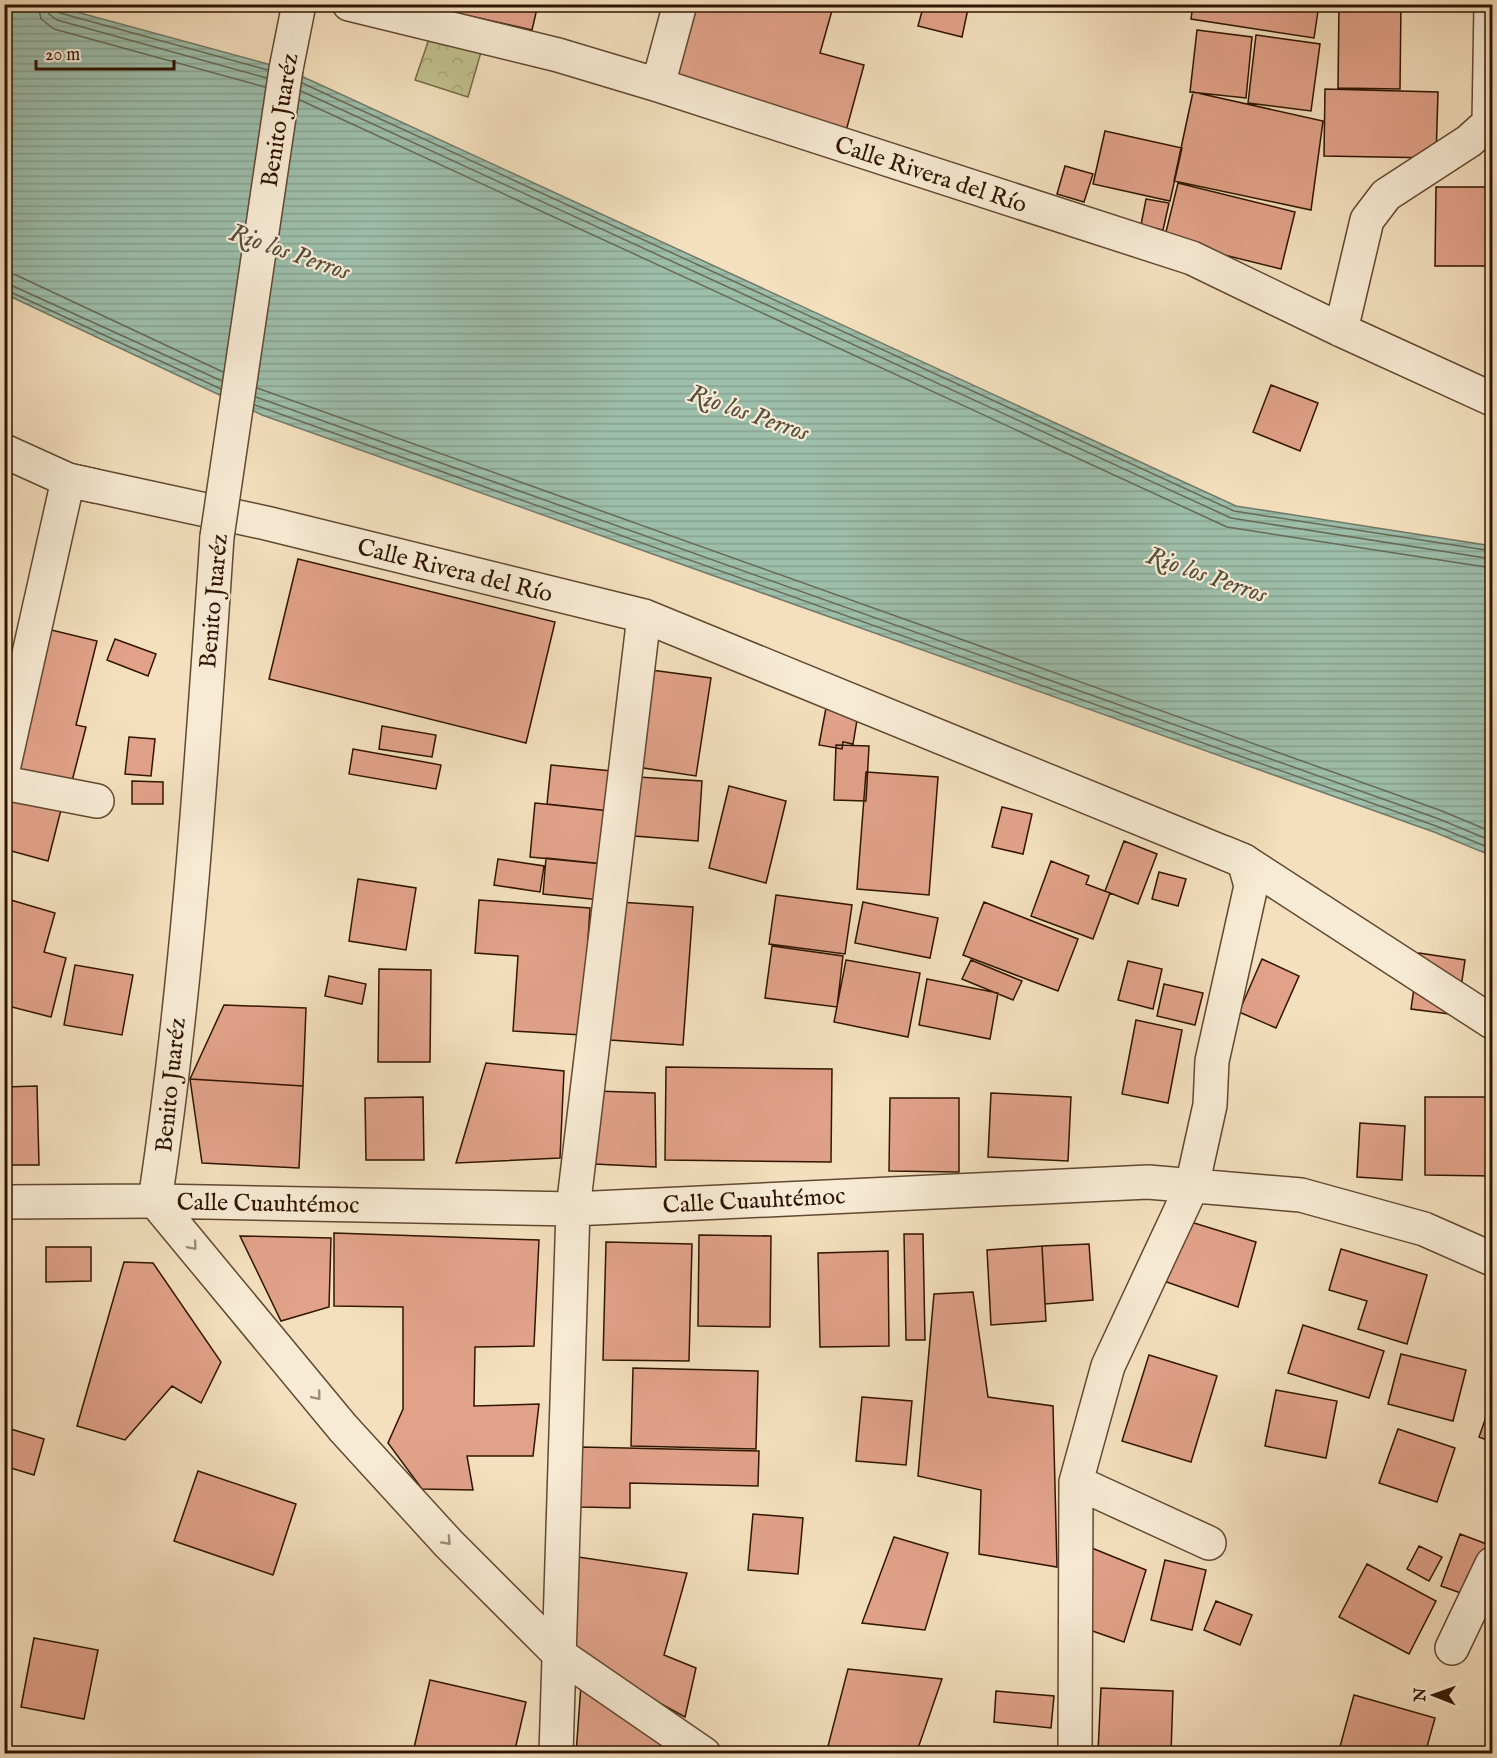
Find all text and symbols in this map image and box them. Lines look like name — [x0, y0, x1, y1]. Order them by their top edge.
scale bar — [36, 33, 174, 71]
text: 20 m — [45, 44, 80, 67]
street label: Benito Juaréz — [255, 51, 306, 189]
street label: Calle Rivera del Río — [831, 130, 1031, 221]
water label: Rio los Perros — [225, 216, 355, 289]
water label: Rio los Perros — [684, 377, 814, 450]
street label: Benito Juaréz — [193, 532, 236, 670]
street label: Calle Rivera del Río — [354, 532, 556, 611]
water label: Rio los Perros — [1142, 539, 1272, 612]
street label: Benito Juaréz — [149, 1016, 194, 1154]
street label: Calle Cuauhtémoc — [662, 1181, 846, 1222]
street label: Calle Cuauhtémoc — [176, 1187, 360, 1222]
one-way arrow — [185, 1239, 196, 1250]
one-way arrow — [309, 1389, 320, 1400]
one-way arrow — [440, 1535, 451, 1545]
north arrow — [1404, 1665, 1464, 1725]
text: N — [1411, 1688, 1431, 1703]

